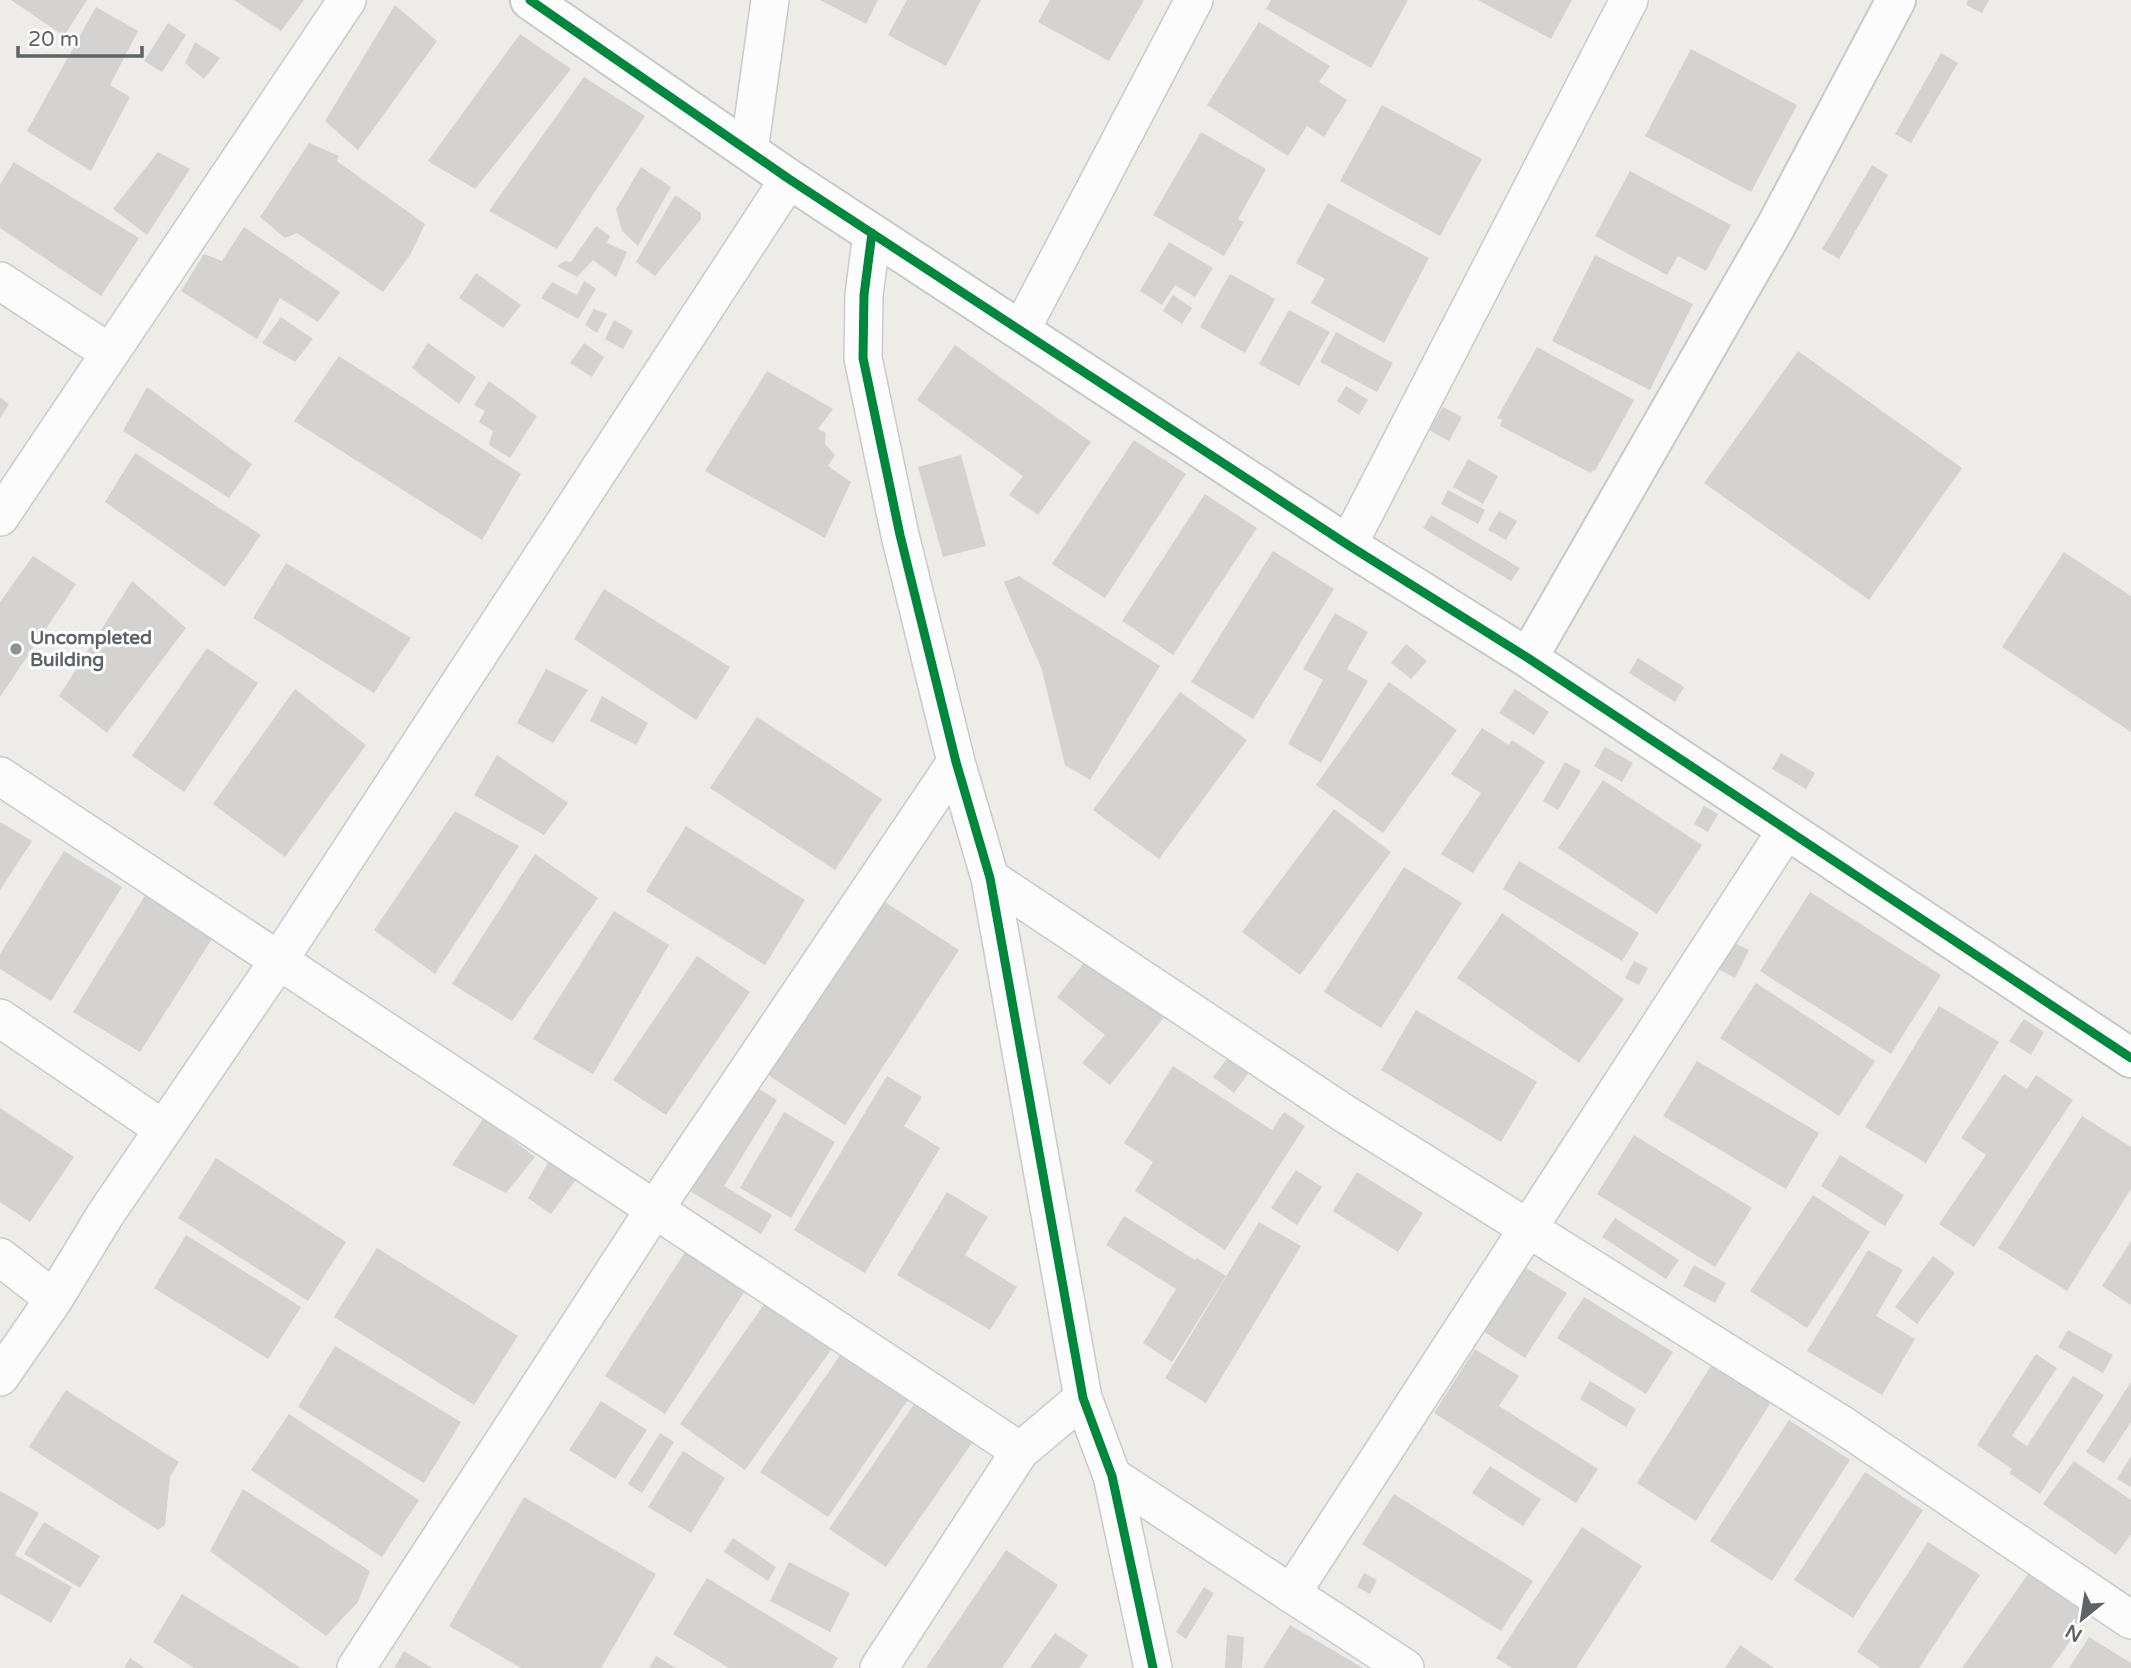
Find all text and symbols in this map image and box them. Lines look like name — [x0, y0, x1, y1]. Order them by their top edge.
scale bar — [18, 14, 142, 58]
text: 20 m — [28, 27, 79, 52]
place label: Uncompleted Building — [30, 627, 152, 672]
marker: Uncompleted Building — [8, 641, 24, 657]
north arrow — [2047, 1584, 2117, 1654]
text: N — [2062, 1620, 2086, 1646]

